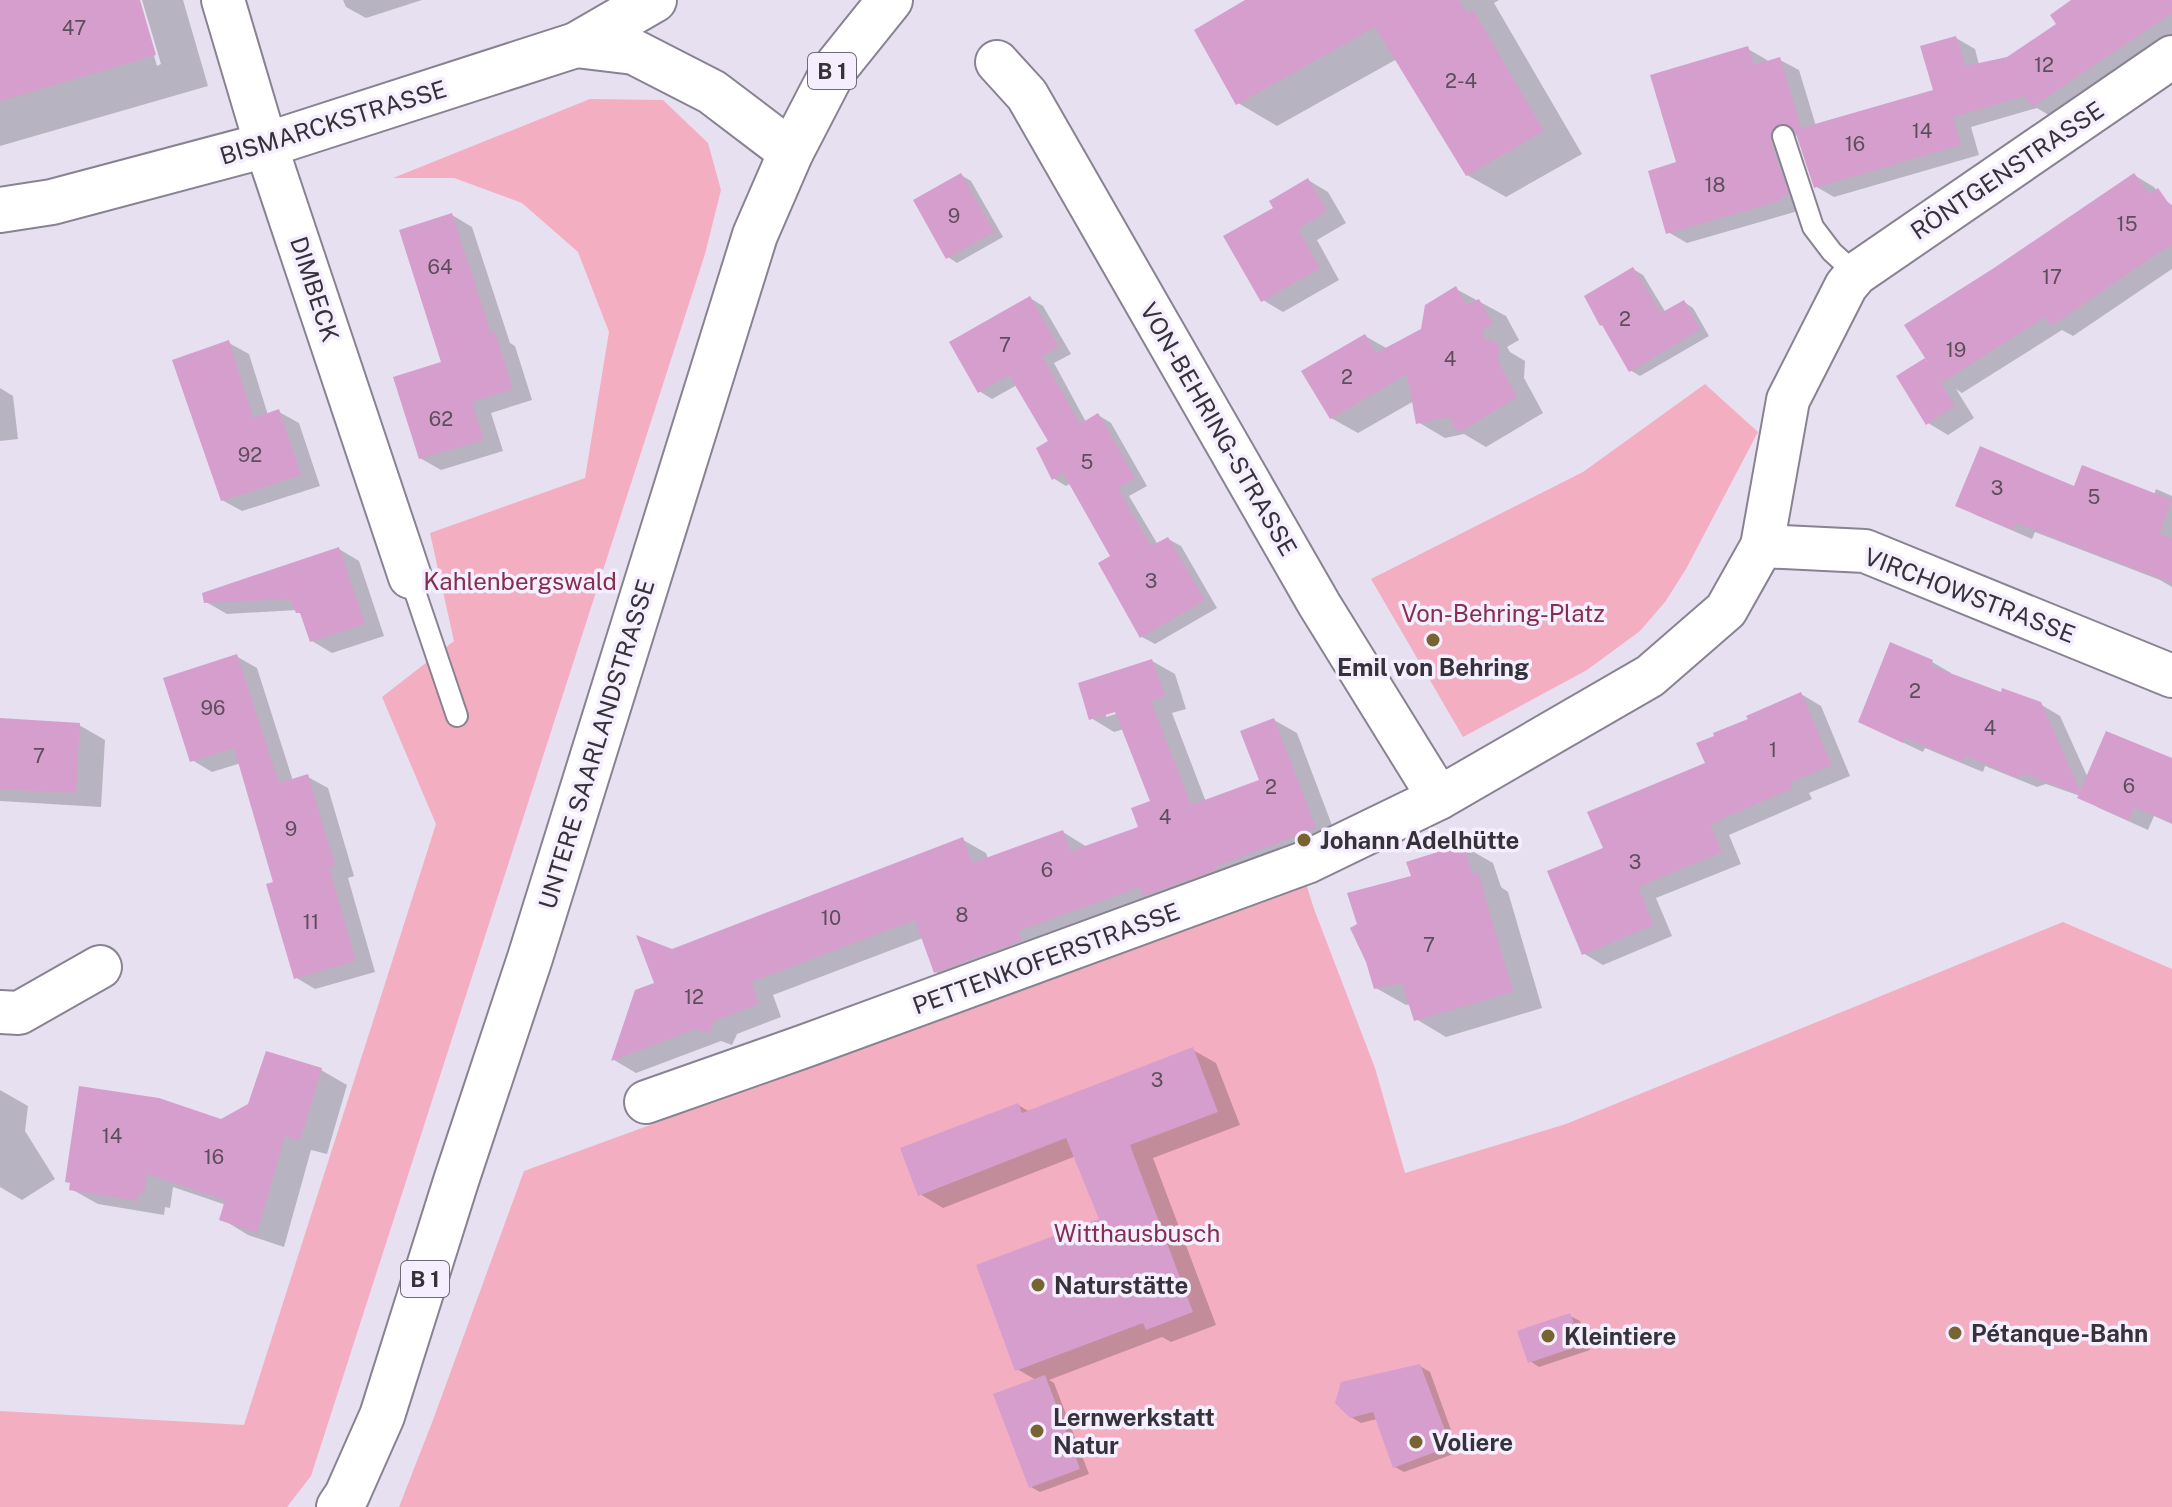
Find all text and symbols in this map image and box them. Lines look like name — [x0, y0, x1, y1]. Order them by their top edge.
house number: 47 — [62, 16, 86, 40]
road number: B 1 — [808, 53, 856, 89]
house number: 12 — [2034, 53, 2054, 77]
house number: 2-4 — [1445, 69, 1477, 93]
street label: BISMARCKSTRASSE — [216, 74, 450, 170]
street label: RÖNTGENSTRASSE — [1905, 94, 2109, 245]
house number: 14 — [1912, 119, 1932, 143]
house number: 16 — [1845, 132, 1865, 156]
house number: 18 — [1704, 173, 1726, 197]
house number: 9 — [948, 204, 960, 228]
house number: 15 — [2117, 212, 2137, 236]
street label: DIMBECK — [285, 233, 345, 345]
house number: 64 — [428, 255, 453, 279]
house number: 17 — [2042, 265, 2062, 289]
street label: VON-BEHRING-STRASSE — [1135, 297, 1303, 561]
house number: 2 — [1619, 307, 1631, 331]
house number: 7 — [999, 333, 1011, 357]
house number: 19 — [1946, 338, 1966, 362]
house number: 4 — [1444, 347, 1456, 371]
house number: 2 — [1341, 365, 1353, 389]
house number: 62 — [429, 407, 453, 431]
house number: 92 — [238, 443, 262, 467]
house number: 5 — [1081, 450, 1093, 474]
house number: 3 — [1991, 476, 2003, 500]
house number: 5 — [2088, 485, 2100, 509]
street label: VIRCHOWSTRASSE — [1861, 542, 2079, 648]
park label: Kahlenbergswald — [423, 567, 617, 595]
house number: 3 — [1145, 569, 1157, 593]
street label: UNTERE SAARLANDSTRASSE — [532, 576, 660, 912]
park label: Von-Behring-Platz — [1401, 599, 1605, 627]
marker: Emil von Behring — [1424, 631, 1442, 649]
place label: Emil von Behring — [1337, 653, 1529, 681]
house number: 2 — [1909, 679, 1921, 703]
house number: 96 — [201, 696, 225, 720]
house number: 4 — [1984, 716, 1996, 740]
house number: 1 — [1769, 738, 1777, 762]
house number: 7 — [33, 744, 45, 768]
house number: 6 — [2123, 774, 2135, 798]
house number: 2 — [1265, 775, 1277, 799]
house number: 4 — [1159, 805, 1171, 829]
house number: 9 — [285, 817, 297, 841]
place label: Johann Adelhütte — [1320, 826, 1519, 854]
marker: Johann Adelhütte — [1295, 831, 1313, 849]
house number: 3 — [1629, 850, 1641, 874]
house number: 6 — [1041, 858, 1053, 882]
street label: PETTENKOFERSTRASSE — [909, 897, 1183, 1019]
house number: 8 — [956, 903, 968, 927]
house number: 10 — [821, 906, 841, 930]
house number: 11 — [303, 910, 319, 934]
house number: 7 — [1423, 933, 1435, 957]
house number: 12 — [684, 985, 704, 1009]
house number: 3 — [1151, 1068, 1163, 1092]
house number: 14 — [102, 1124, 122, 1148]
house number: 16 — [204, 1145, 224, 1169]
park label: Witthausbusch — [1054, 1219, 1220, 1247]
road number: B 1 — [401, 1261, 449, 1297]
place label: Naturstätte — [1054, 1271, 1188, 1299]
marker: Naturstätte — [1029, 1276, 1047, 1294]
place label: Pétanque-Bahn — [1971, 1319, 2148, 1347]
place label: Kleintiere — [1564, 1322, 1676, 1350]
marker: Pétanque-Bahn — [1946, 1324, 1964, 1342]
marker: Kleintiere — [1539, 1327, 1557, 1345]
place label: Lernwerkstatt Natur — [1053, 1403, 1215, 1459]
marker: Lernwerkstatt Natur — [1028, 1422, 1046, 1440]
place label: Voliere — [1432, 1428, 1513, 1456]
marker: Voliere — [1407, 1433, 1425, 1451]

